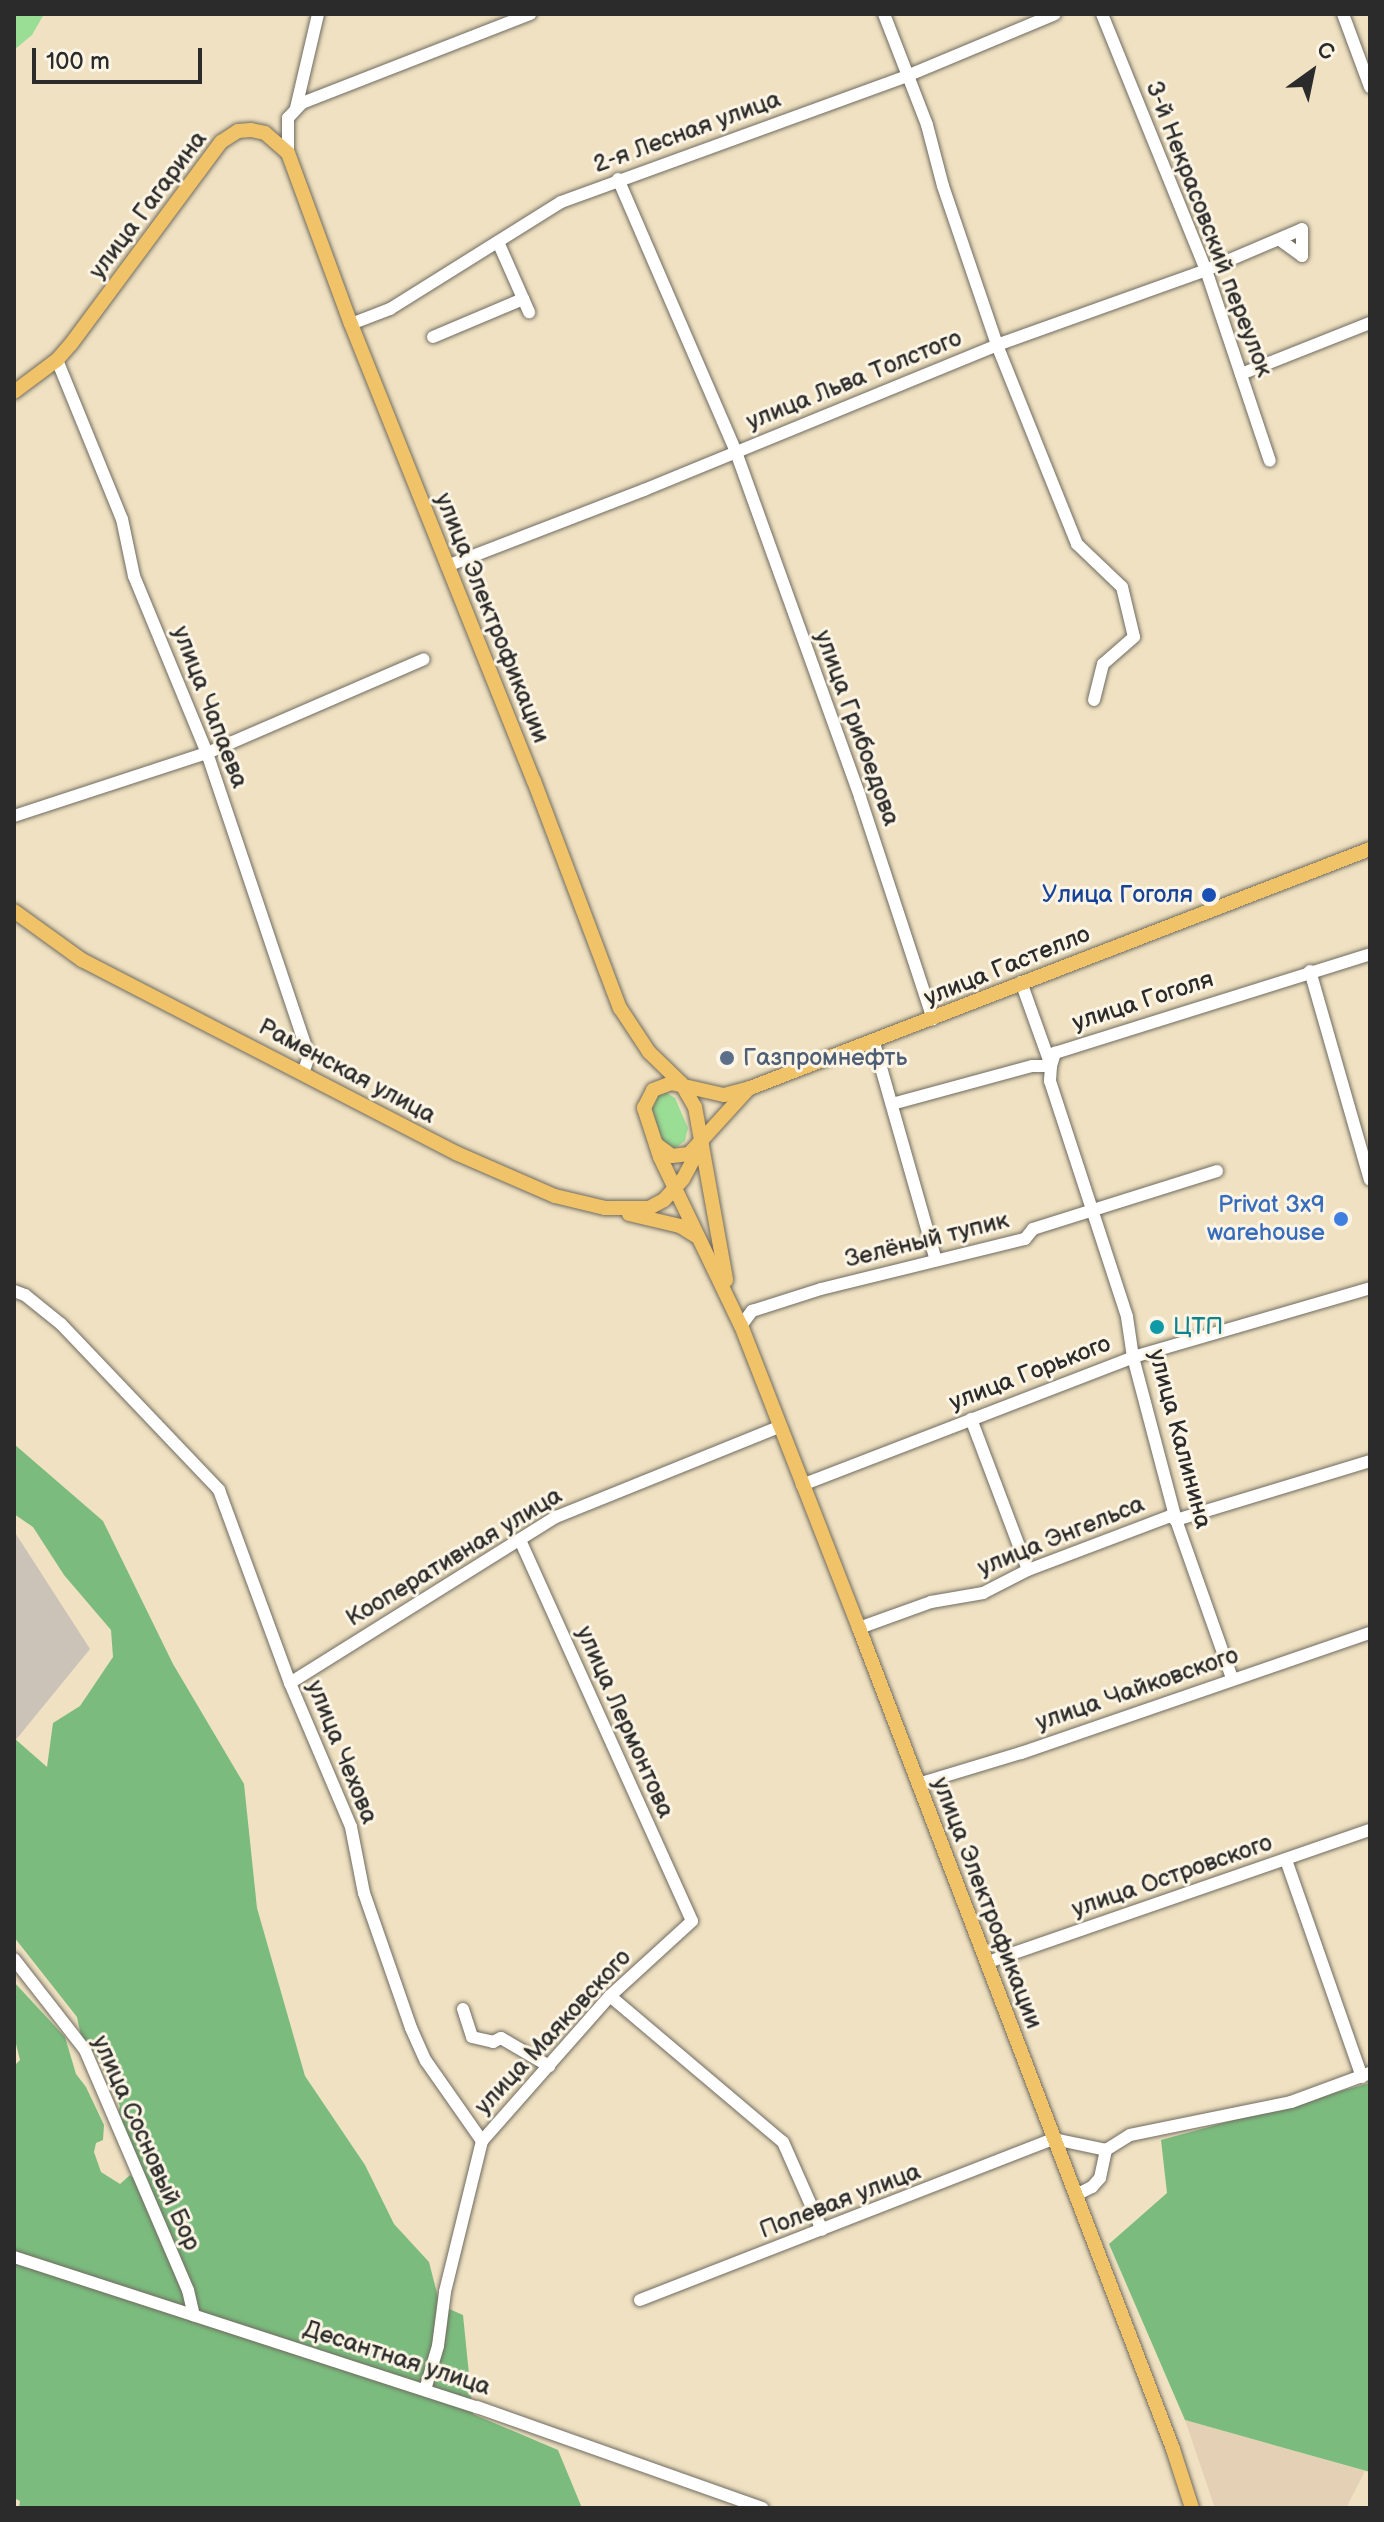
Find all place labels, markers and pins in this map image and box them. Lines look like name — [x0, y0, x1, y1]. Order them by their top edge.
place label: Улица Гоголя — [1042, 881, 1193, 909]
marker: Улица Гоголя — [1200, 886, 1218, 904]
place label: Газпромнефть — [743, 1044, 907, 1072]
marker: Газпромнефть — [718, 1049, 736, 1067]
place label: Privat 3x9 warehouse — [1207, 1191, 1325, 1247]
marker: Privat 3x9 warehouse — [1332, 1210, 1350, 1228]
place label: ЦТП — [1173, 1313, 1223, 1341]
marker: ЦТП — [1148, 1318, 1166, 1336]

